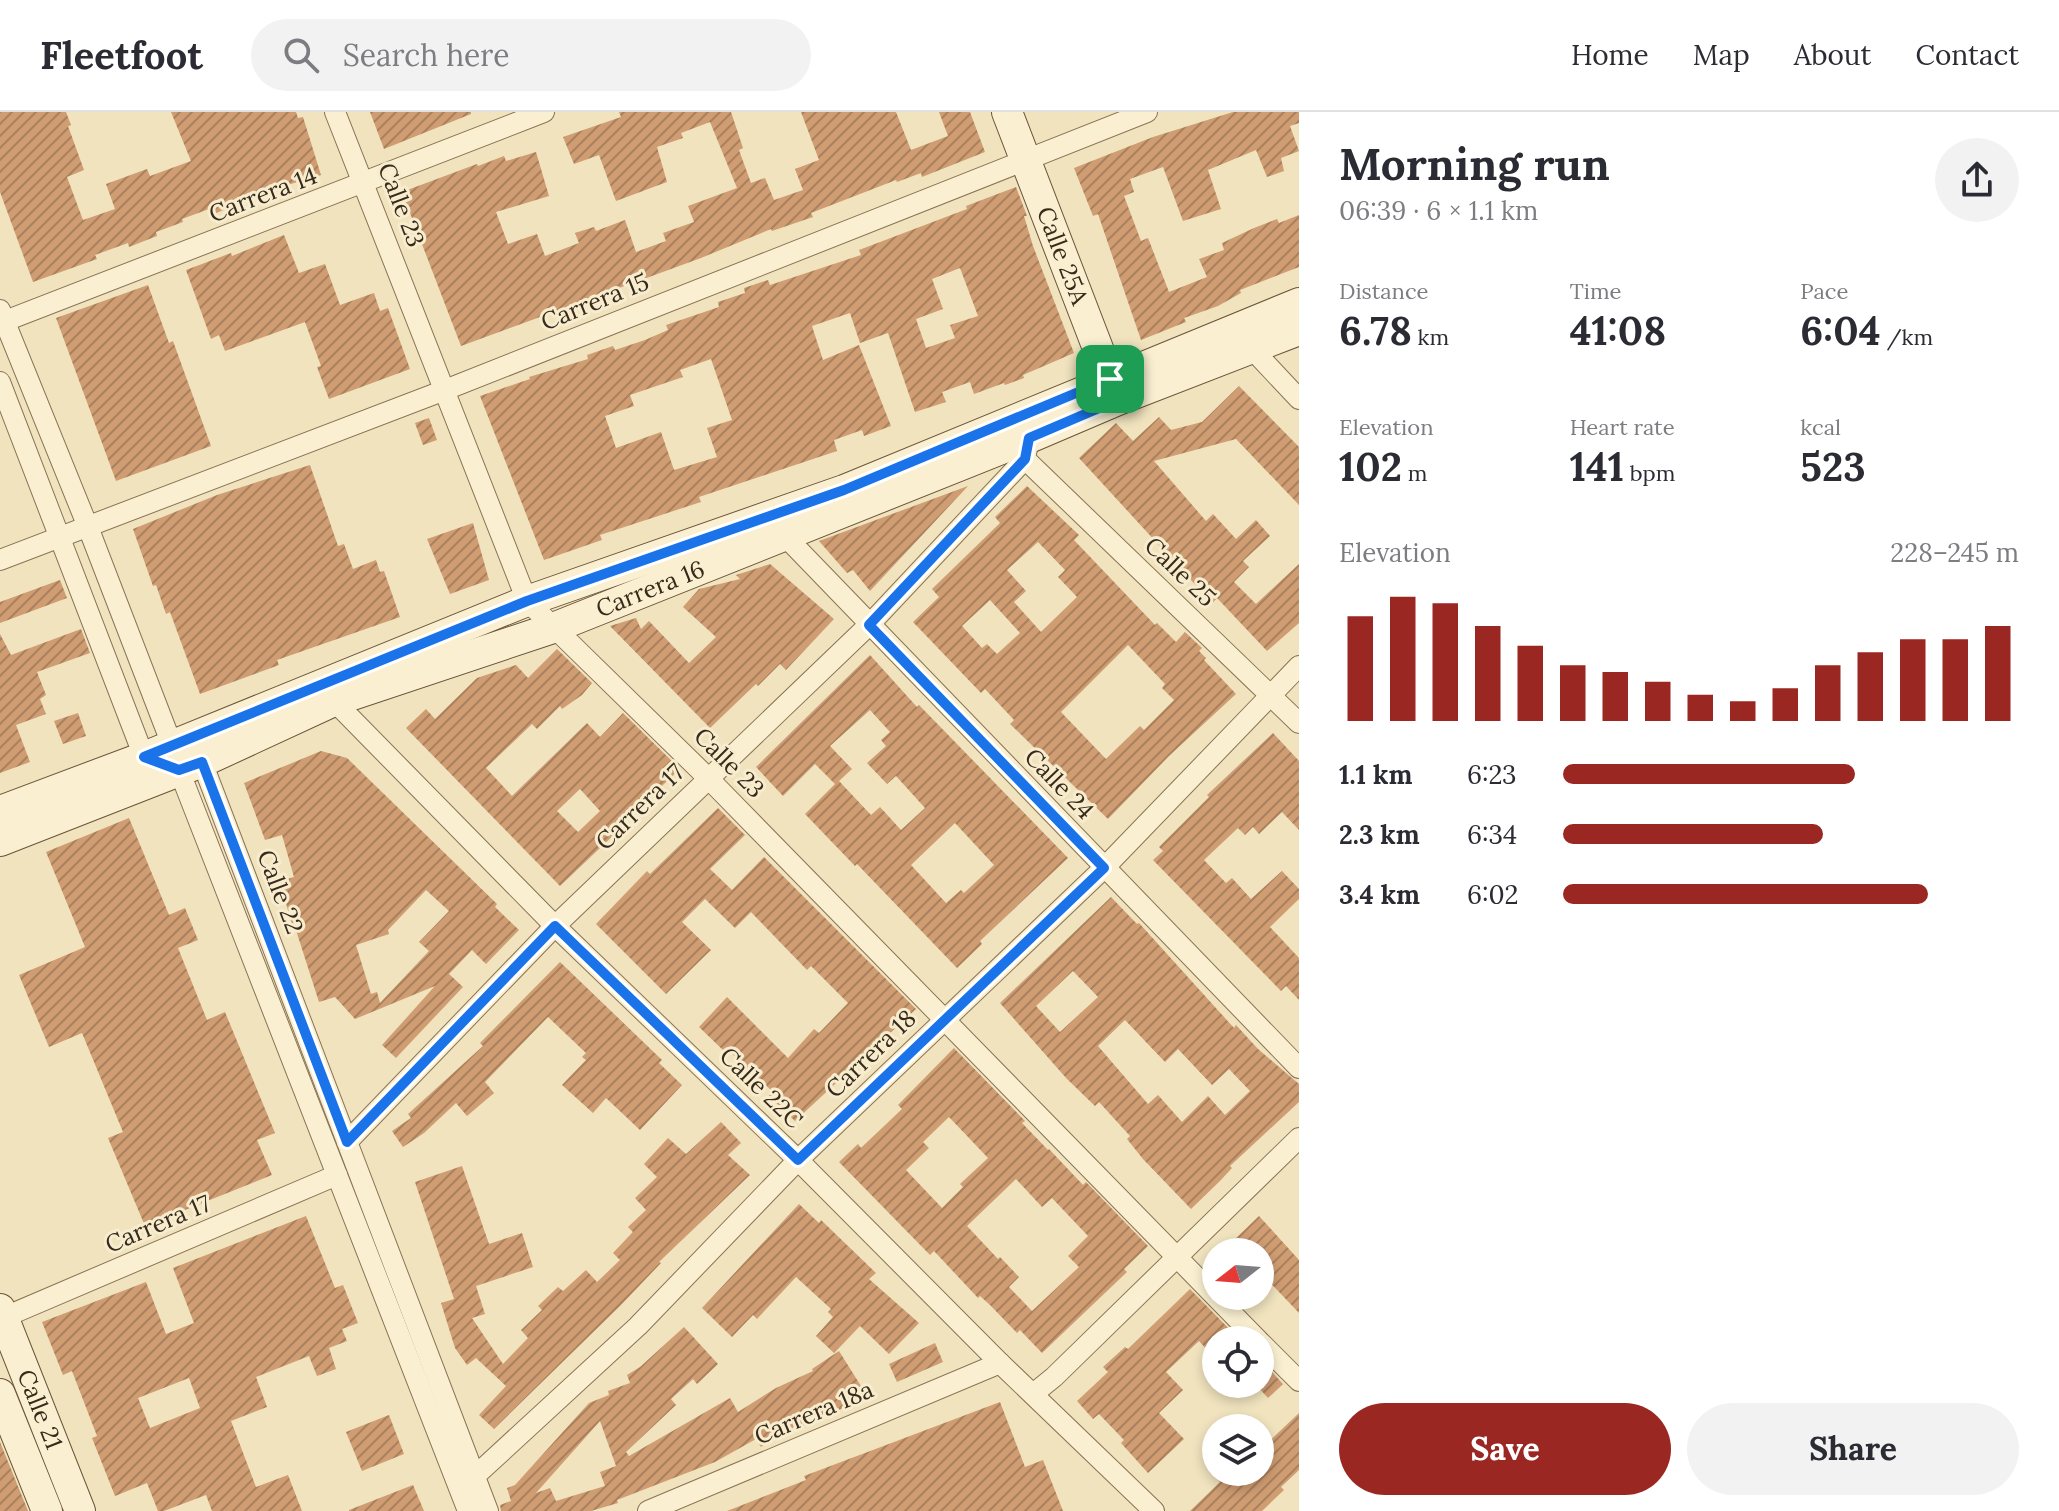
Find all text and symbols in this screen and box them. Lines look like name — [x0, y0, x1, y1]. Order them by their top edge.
search box — [251, 19, 811, 91]
text: Fleetfoot — [40, 31, 203, 79]
icon: search — [279, 33, 323, 77]
text: Search here — [343, 36, 509, 74]
text: Home — [1571, 37, 1649, 73]
text: Map — [1693, 37, 1750, 73]
text: About — [1794, 37, 1871, 73]
text: Contact — [1915, 37, 2019, 73]
text: Morning run — [1339, 136, 1610, 192]
button: share — [1935, 138, 2019, 222]
street label: Calle 23 — [371, 158, 432, 251]
street label: Carrera 14 — [204, 160, 321, 229]
text: 06:39 · 6 × 1.1 km — [1339, 194, 1538, 227]
street label: Calle 25A — [1030, 202, 1096, 310]
street label: Carrera 15 — [536, 266, 653, 337]
text: Distance — [1339, 277, 1429, 305]
text: Time — [1570, 277, 1622, 305]
text: Pace — [1800, 277, 1848, 305]
text: 6.78 — [1339, 305, 1412, 356]
text: 41:08 — [1570, 305, 1666, 356]
text: 6:04 — [1800, 305, 1881, 356]
text: km — [1412, 323, 1449, 351]
text: /km — [1881, 323, 1933, 351]
pin — [1076, 345, 1144, 413]
icon: arrive — [1088, 357, 1132, 401]
text: Elevation — [1339, 413, 1434, 441]
text: Heart rate — [1570, 413, 1675, 441]
text: kcal — [1800, 413, 1841, 441]
text: 102 — [1339, 441, 1402, 492]
text: 141 — [1570, 441, 1624, 492]
text: 523 — [1800, 441, 1866, 492]
text: m — [1402, 459, 1427, 487]
text: bpm — [1624, 459, 1675, 487]
street label: Calle 25 — [1138, 530, 1223, 613]
text: Elevation — [1339, 536, 1451, 569]
text: 228–245 m — [1890, 536, 2019, 569]
street label: Carrera 16 — [591, 553, 709, 624]
street label: Calle 23 — [687, 721, 771, 805]
street label: Calle 24 — [1018, 742, 1101, 826]
street label: Carrera 17 — [589, 757, 691, 857]
text: 1.1 km — [1339, 758, 1412, 791]
text: 6:23 — [1467, 758, 1517, 791]
text: 2.3 km — [1339, 818, 1420, 851]
text: 6:34 — [1467, 818, 1517, 851]
street label: Calle 22 — [250, 846, 311, 938]
text: 3.4 km — [1339, 878, 1420, 911]
text: 6:02 — [1467, 878, 1518, 911]
street label: Carrera 18 — [819, 1003, 922, 1104]
street label: Calle 22C — [713, 1040, 810, 1135]
street label: Carrera 17 — [100, 1187, 215, 1260]
north arrow — [1202, 1238, 1274, 1310]
map controls — [1202, 1238, 1274, 1486]
button: locate — [1202, 1326, 1274, 1398]
street label: Calle 21 — [11, 1365, 70, 1454]
street label: Carrera 18a — [750, 1374, 878, 1451]
button: Save — [1339, 1403, 1671, 1495]
button: Share — [1687, 1403, 2019, 1495]
button: layers — [1202, 1414, 1274, 1486]

